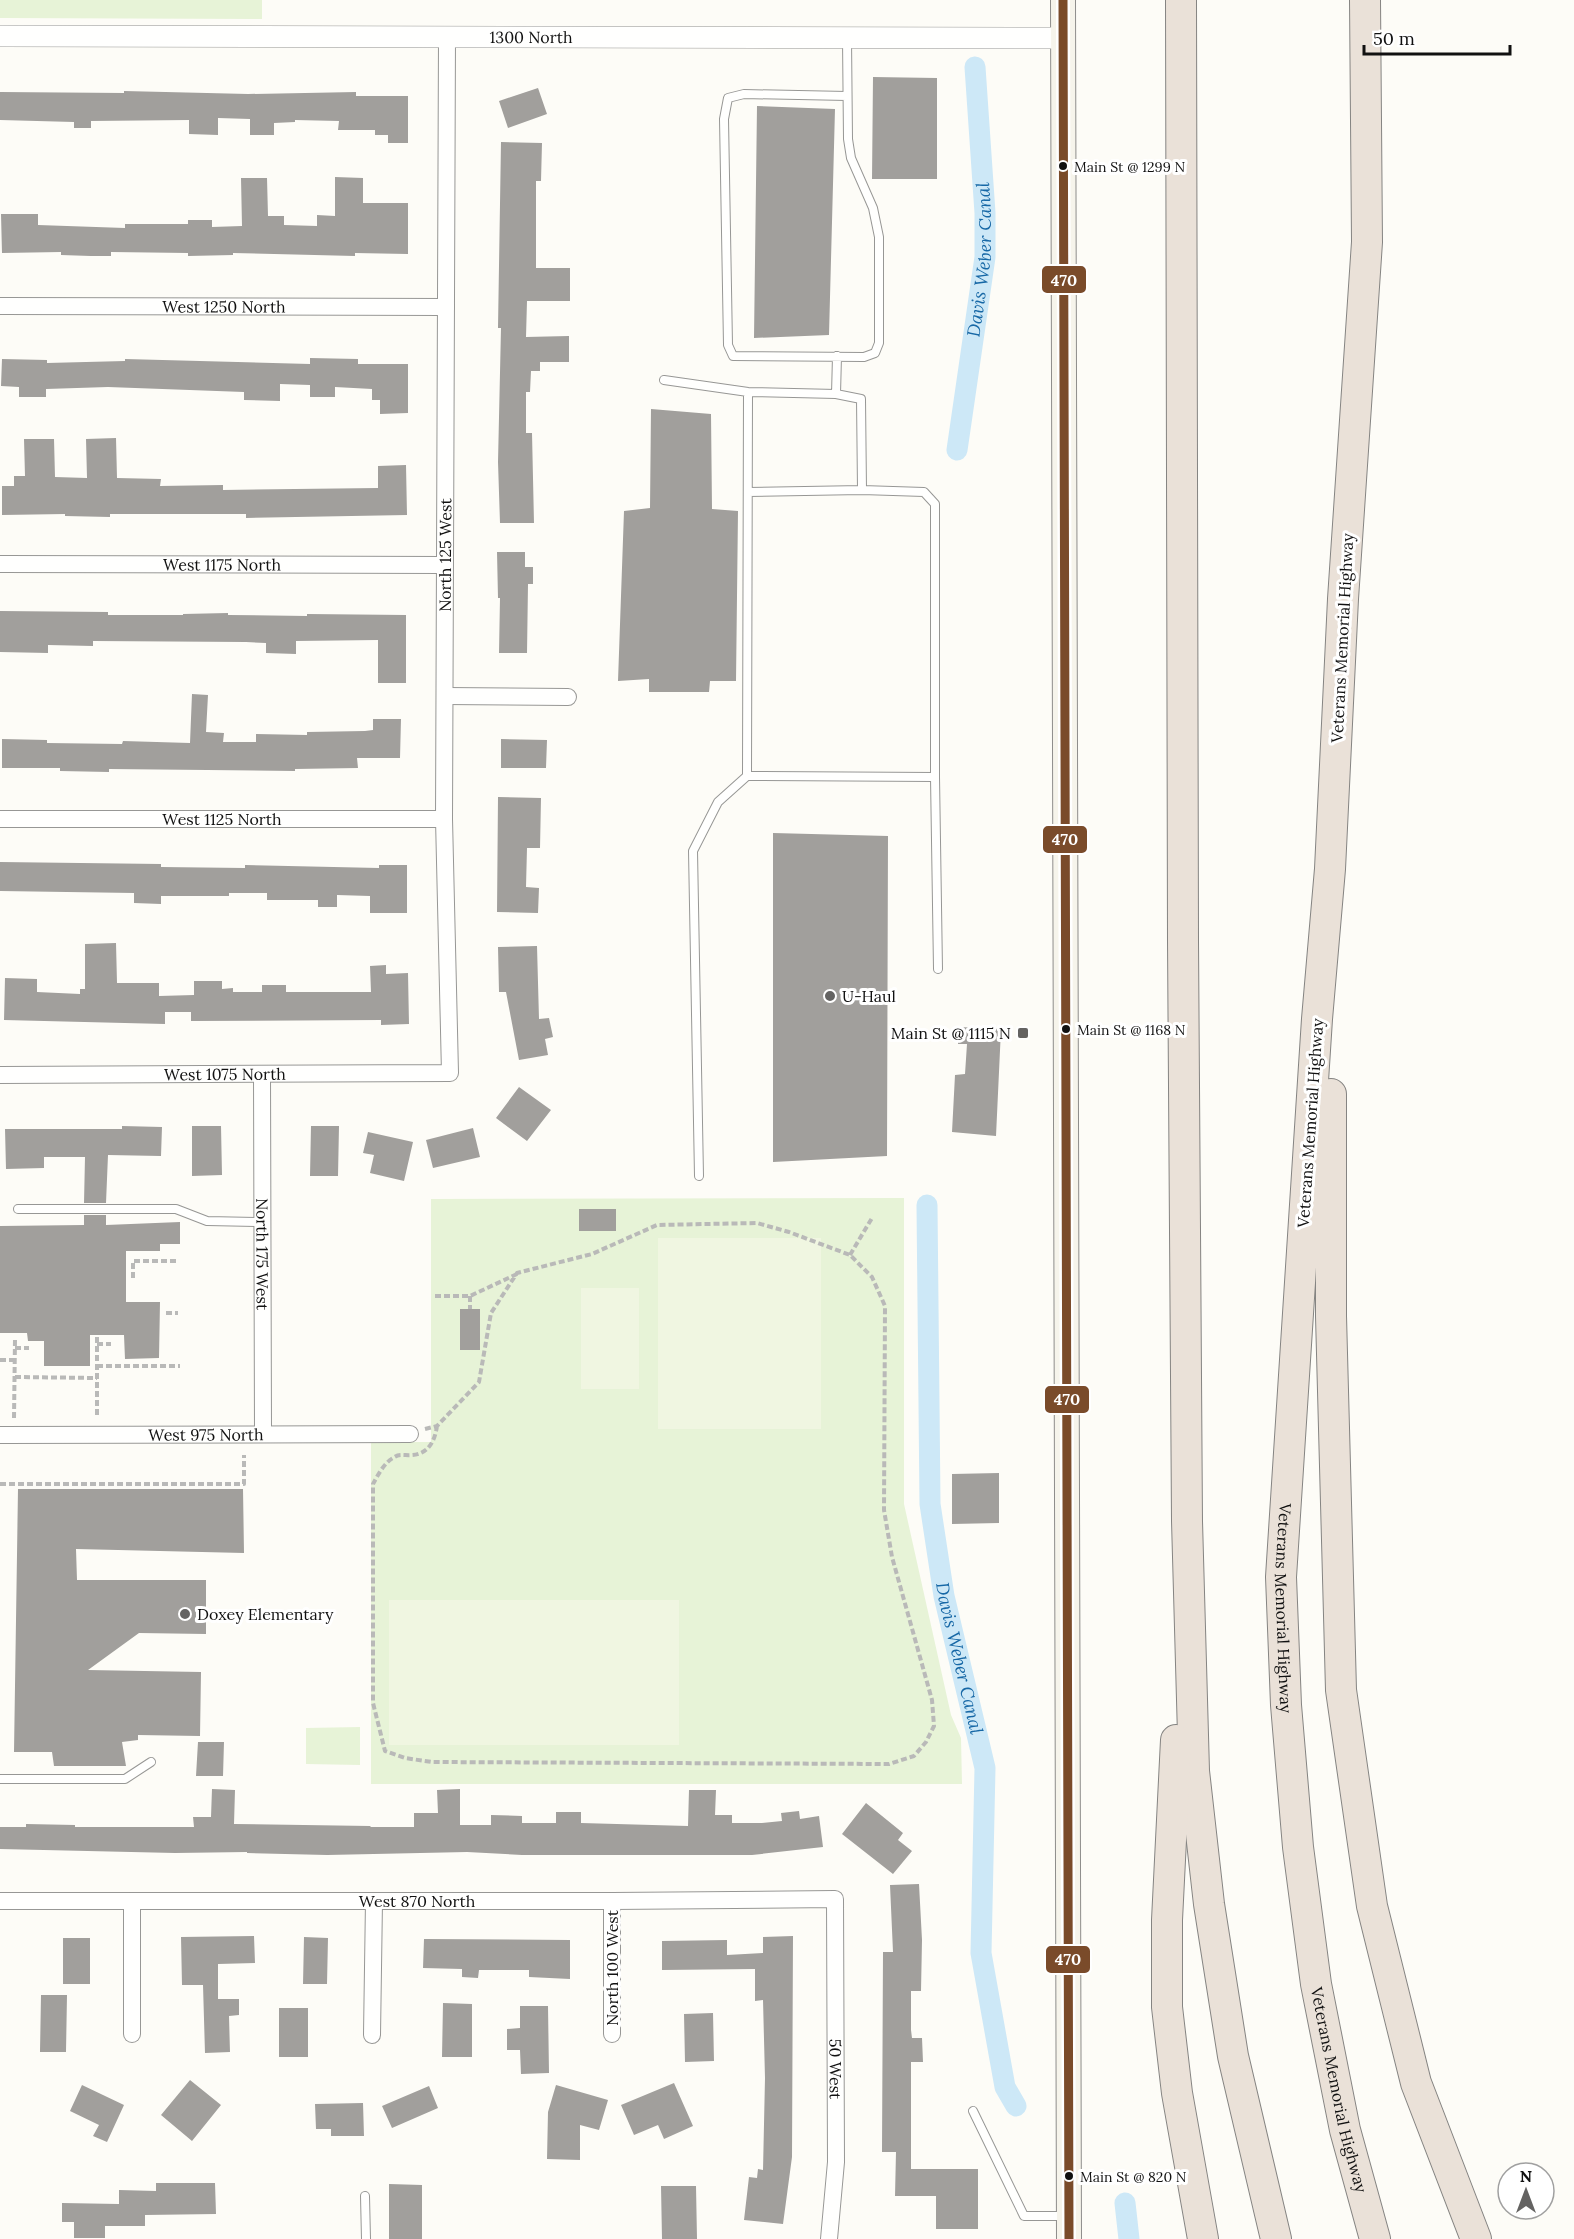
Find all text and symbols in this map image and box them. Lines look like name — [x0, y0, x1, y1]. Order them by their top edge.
scale bar — [1364, 18, 1510, 56]
street label: 1300 North — [489, 27, 573, 47]
text: 50 m — [1373, 27, 1415, 50]
place label: Main St @ 1299 N — [1074, 158, 1185, 176]
marker: Main St @ 1299 N — [1057, 160, 1069, 172]
water label: Davis Weber Canal — [962, 182, 996, 338]
line badge: 470 — [1041, 265, 1087, 294]
text: 470 — [1051, 270, 1077, 290]
street label: West 1250 North — [162, 296, 286, 317]
street label: North 125 West — [435, 498, 455, 612]
street label: Veterans Memorial Highway — [1326, 532, 1357, 744]
street label: West 1175 North — [163, 554, 281, 575]
street label: West 1125 North — [162, 809, 282, 829]
line badge: 470 — [1042, 825, 1088, 854]
text: 470 — [1052, 829, 1078, 849]
place label: U-Haul — [842, 986, 896, 1006]
marker: U-Haul — [823, 989, 837, 1003]
street label: Veterans Memorial Highway — [1293, 1017, 1327, 1229]
place label: Main St @ 1168 N — [1077, 1021, 1186, 1039]
place label: Main St @ 1115 N — [891, 1023, 1011, 1043]
marker: Main St @ 1168 N — [1060, 1023, 1072, 1035]
marker: Main St @ 1115 N — [1016, 1026, 1030, 1040]
street label: West 1075 North — [164, 1064, 286, 1084]
street label: North 175 West — [252, 1198, 273, 1311]
line badge: 470 — [1044, 1385, 1090, 1414]
text: 470 — [1054, 1389, 1080, 1409]
street label: West 975 North — [148, 1424, 264, 1445]
street label: Veterans Memorial Highway — [1271, 1502, 1297, 1714]
water label: Davis Weber Canal — [931, 1581, 989, 1736]
place label: Doxey Elementary — [197, 1604, 334, 1624]
marker: Doxey Elementary — [178, 1607, 192, 1621]
street label: West 870 North — [359, 1891, 476, 1911]
street label: North 100 West — [602, 1909, 622, 2026]
line badge: 470 — [1045, 1945, 1091, 1974]
text: 470 — [1055, 1949, 1081, 1969]
street label: Veterans Memorial Highway — [1307, 1984, 1372, 2195]
street label: 50 West — [826, 2039, 846, 2100]
north arrow — [1496, 2161, 1556, 2221]
text: N — [1520, 2166, 1532, 2186]
place label: Main St @ 820 N — [1080, 2168, 1187, 2186]
marker: Main St @ 820 N — [1063, 2170, 1075, 2182]

